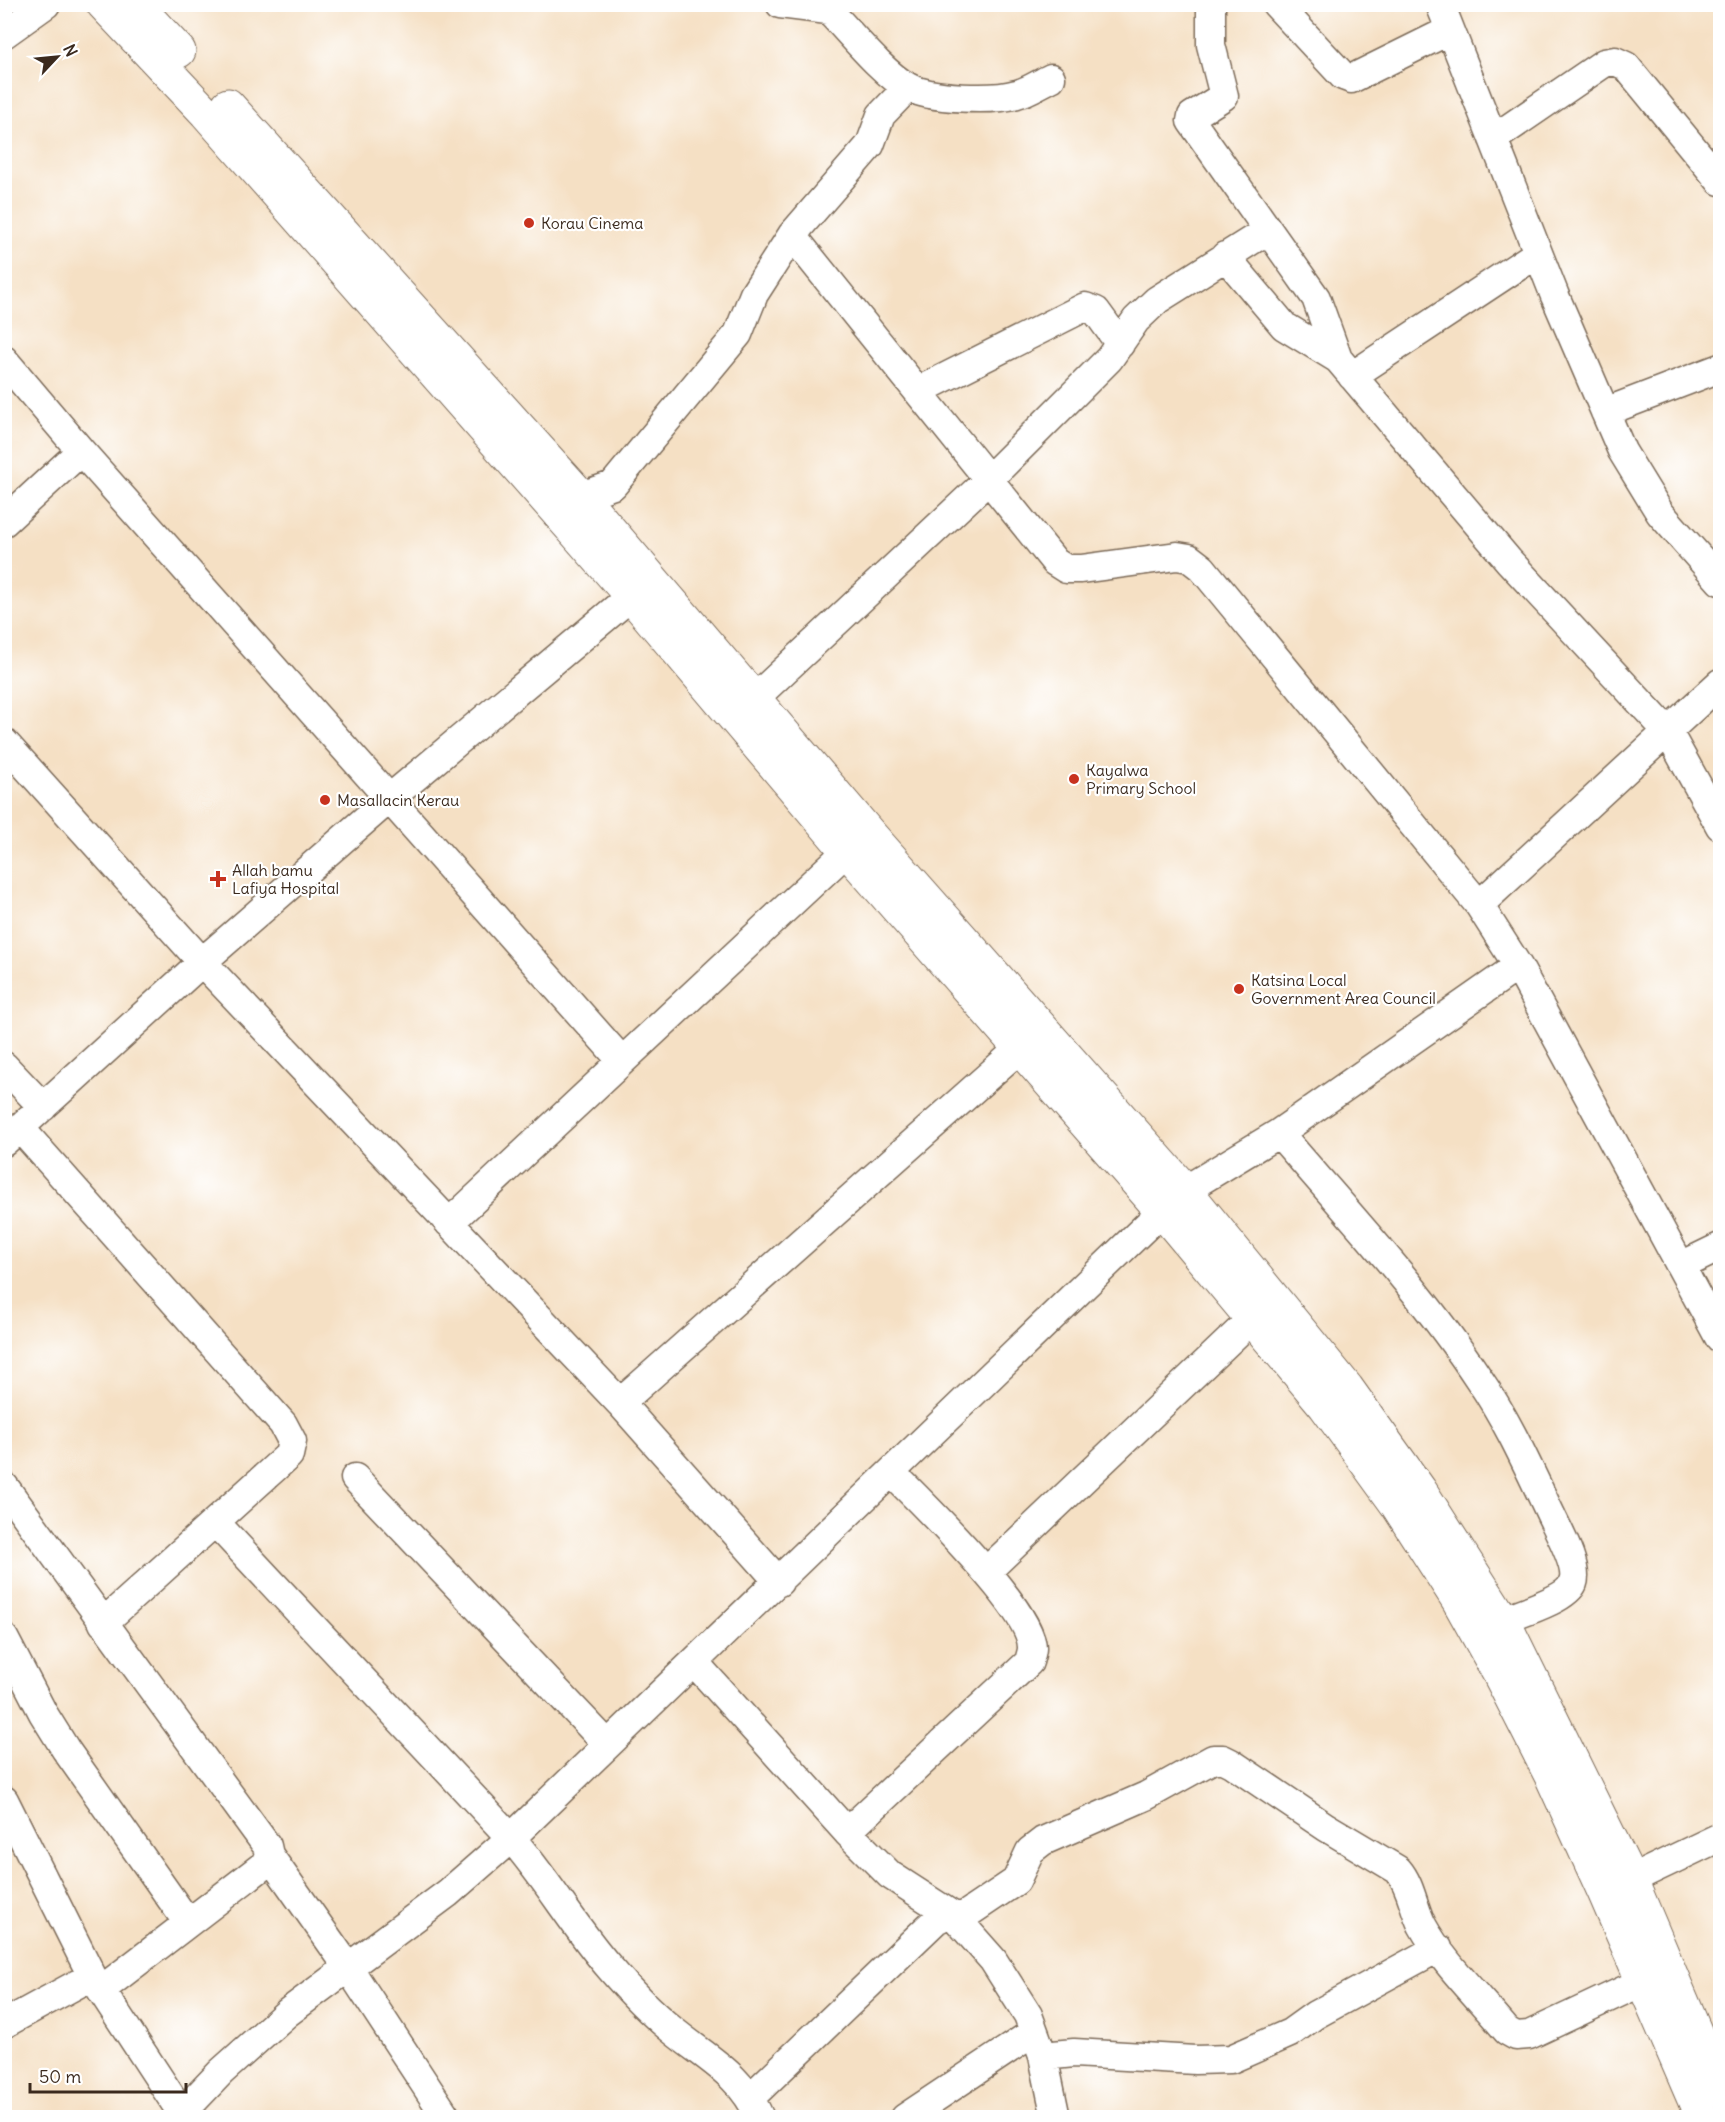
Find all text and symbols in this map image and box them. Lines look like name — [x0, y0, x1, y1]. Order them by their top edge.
north arrow — [27, 27, 87, 87]
text: N — [59, 41, 82, 60]
place label: Korau Cinema — [541, 213, 643, 233]
marker: Korau Cinema — [522, 216, 536, 230]
place label: Kayalwa Primary School — [1086, 760, 1196, 798]
marker: Kayalwa Primary School — [1067, 772, 1081, 786]
place label: Masallacin Kerau — [337, 790, 459, 810]
marker: Masallacin Kerau — [318, 793, 332, 807]
place label: Allah bamu Lafiya Hospital — [232, 860, 339, 898]
marker: Allah bamu Lafiya Hospital — [209, 870, 227, 888]
place label: Katsina Local Government Area Council — [1251, 970, 1436, 1008]
marker: Katsina Local Government Area Council — [1232, 982, 1246, 996]
scale bar — [30, 2056, 186, 2094]
text: 50 m — [39, 2065, 81, 2088]

